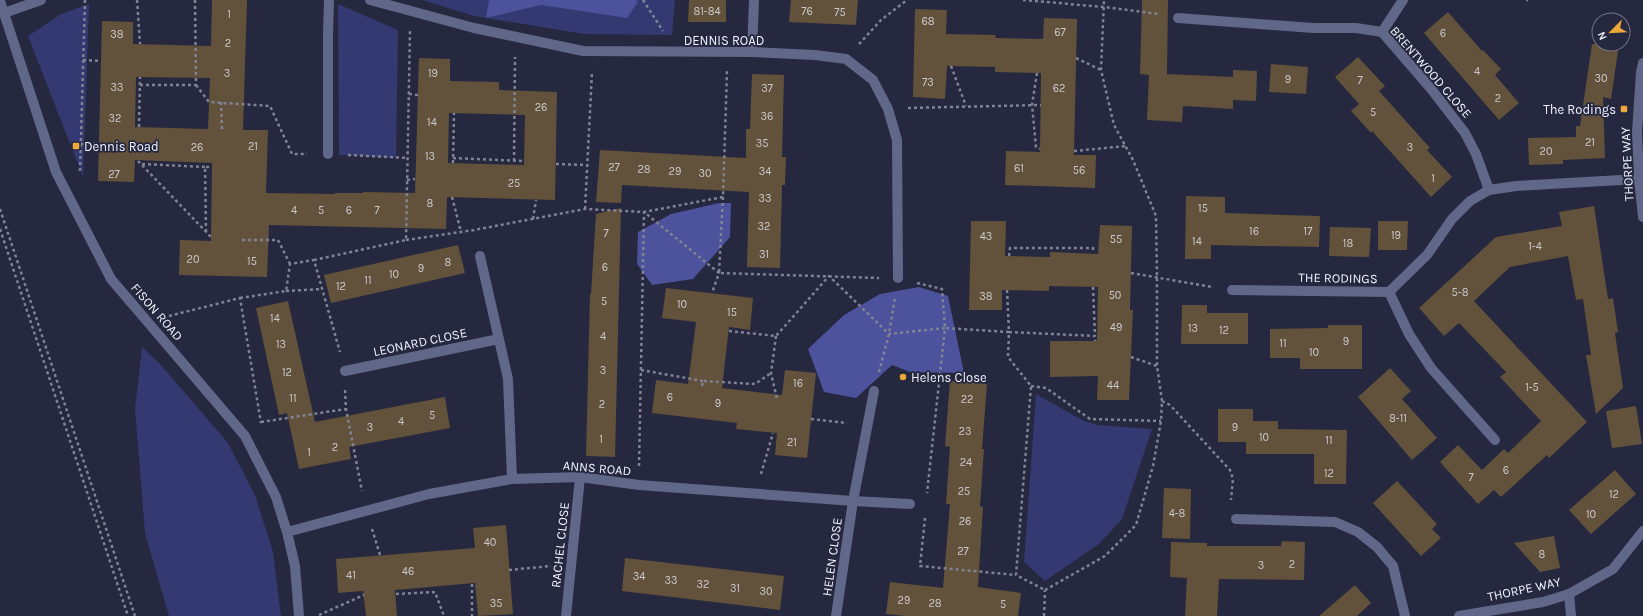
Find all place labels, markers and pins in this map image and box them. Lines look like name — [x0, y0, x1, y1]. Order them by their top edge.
place label: The Rodings — [1543, 102, 1616, 117]
marker: The Rodings — [1619, 104, 1629, 114]
place label: Dennis Road — [84, 139, 159, 154]
marker: Dennis Road — [71, 141, 81, 151]
place label: Helens Close — [911, 370, 987, 385]
marker: Helens Close — [898, 372, 908, 382]

